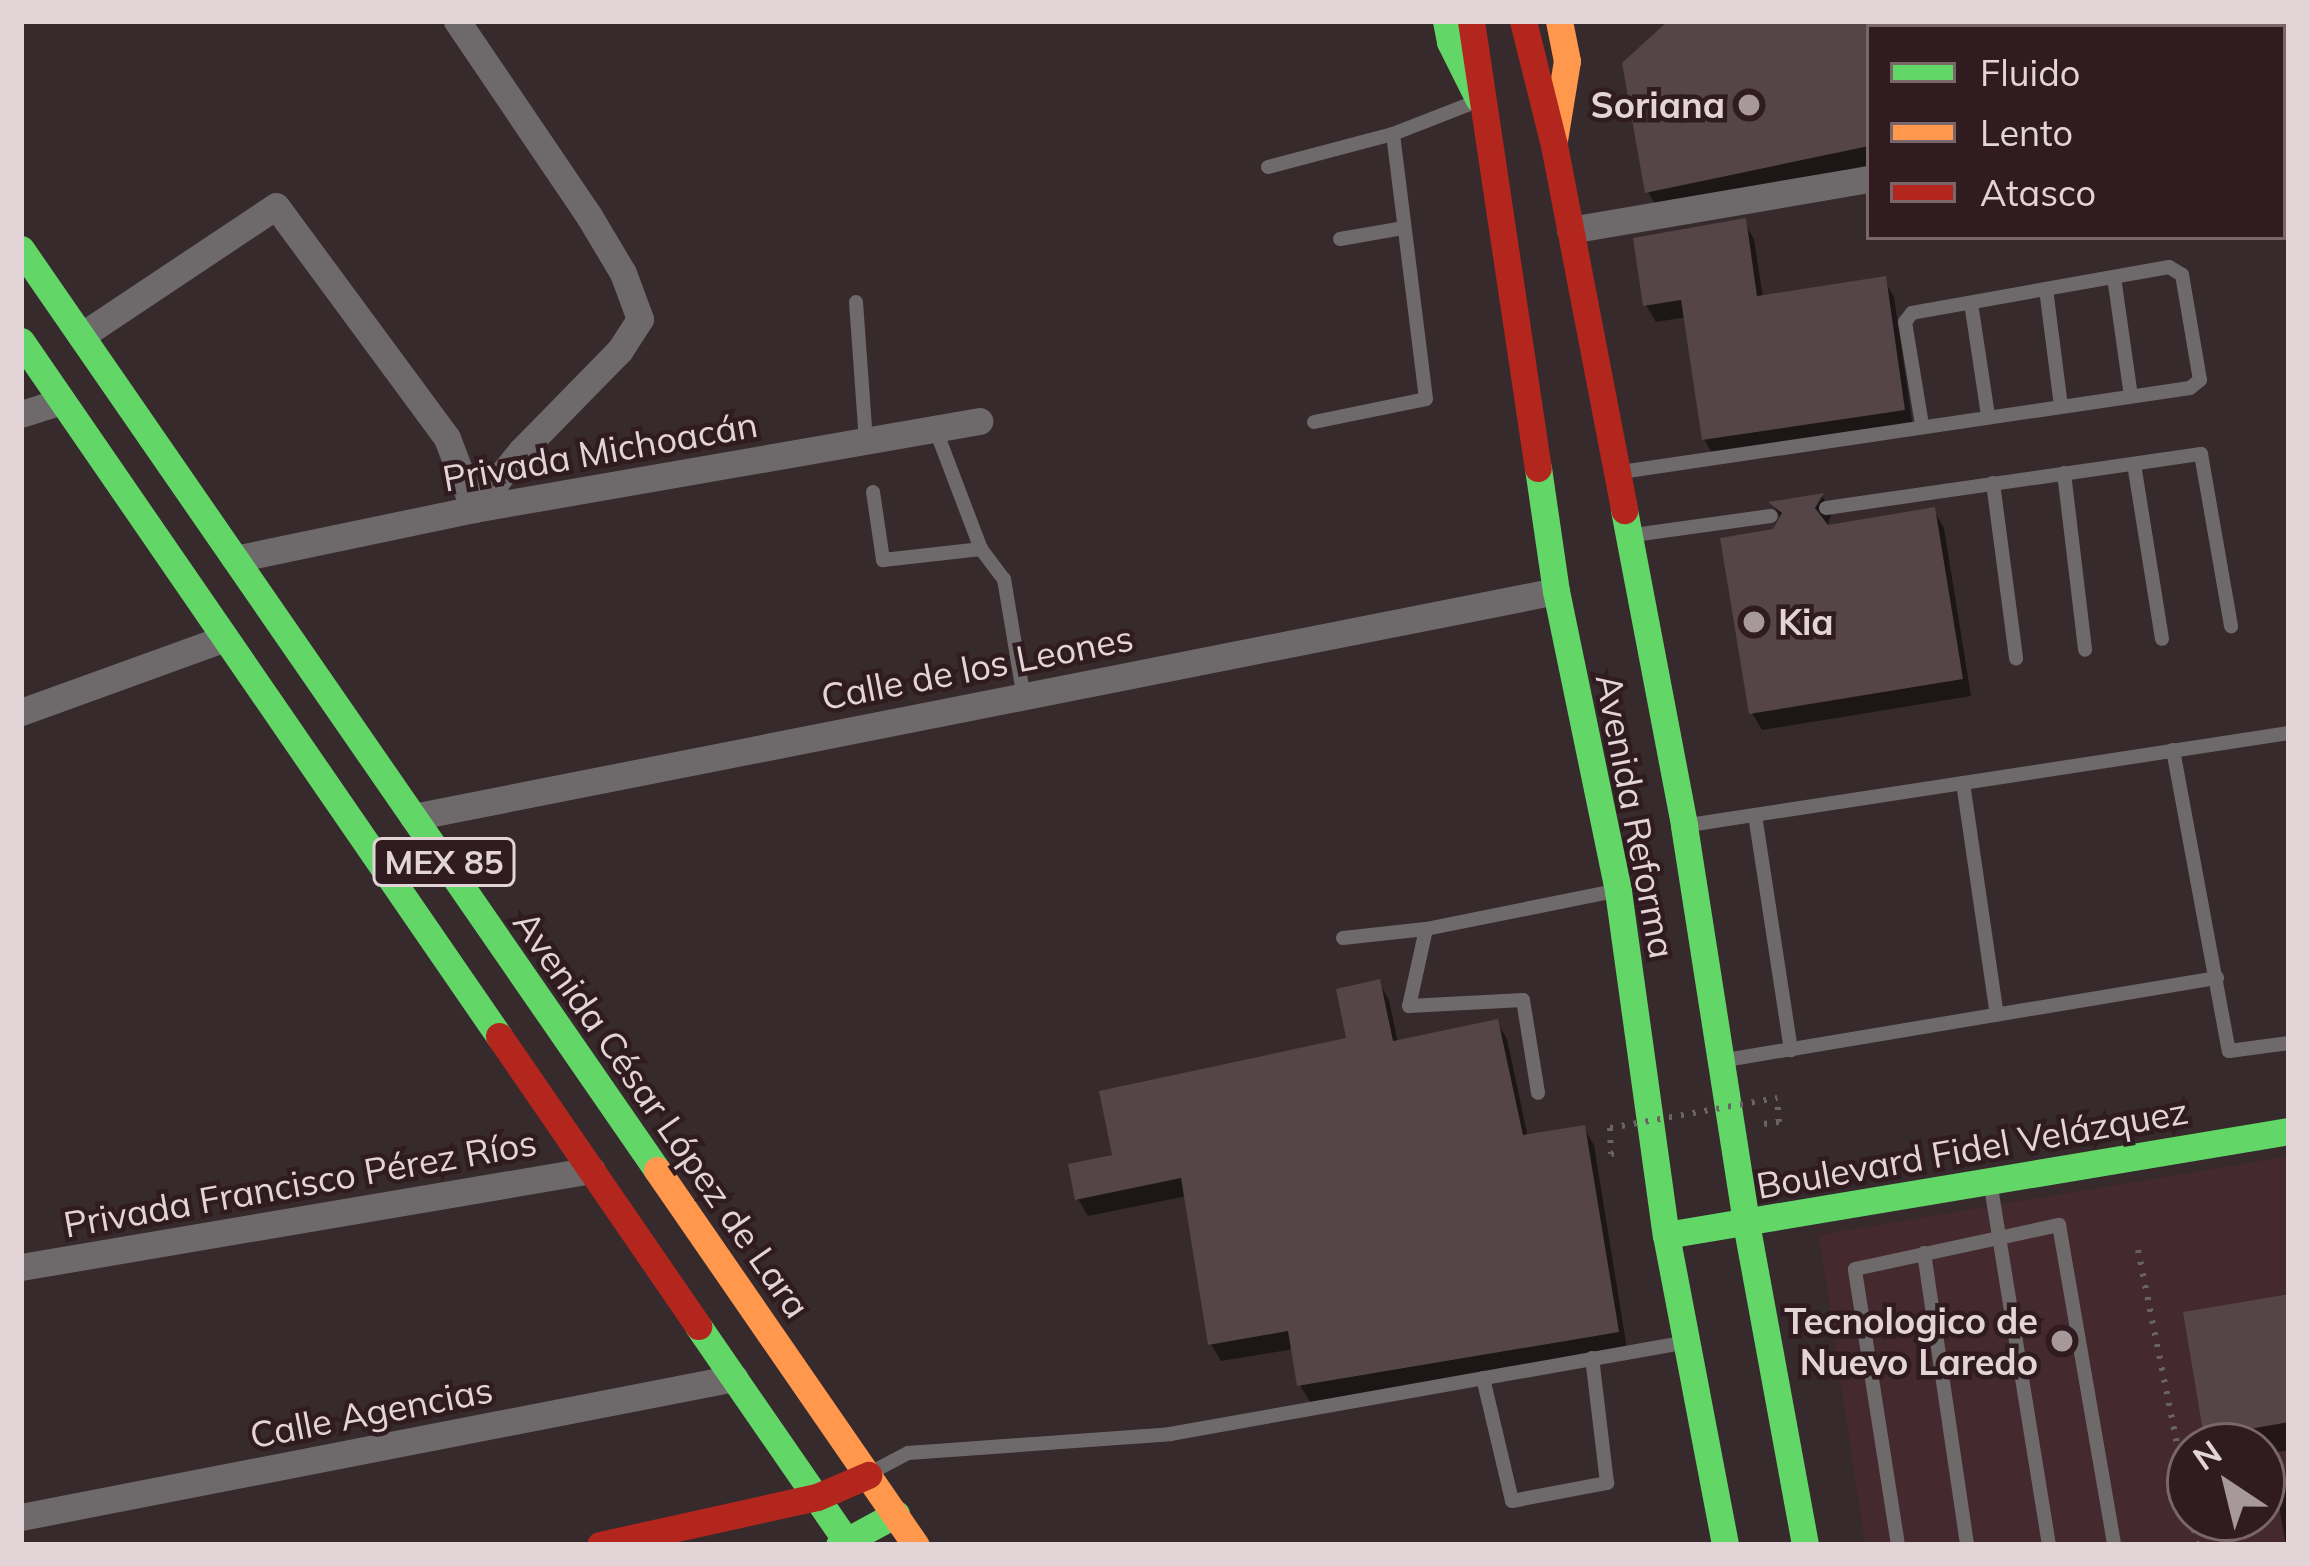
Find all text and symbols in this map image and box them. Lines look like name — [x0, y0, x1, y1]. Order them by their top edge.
legend — [1866, 24, 2286, 240]
text: Fluido — [1980, 50, 2080, 95]
place label: Soriana — [1591, 83, 1725, 127]
marker: Soriana — [1736, 92, 1762, 118]
text: Lento — [1980, 110, 2073, 155]
text: Atasco — [1980, 170, 2096, 215]
street label: Privada Michoacán — [439, 402, 761, 500]
place label: Kia — [1778, 600, 1834, 644]
marker: Kia — [1741, 609, 1767, 635]
street label: Calle de los Leones — [817, 616, 1137, 718]
street label: Avenida Reforma — [1587, 670, 1685, 962]
road number: MEX 85 — [372, 835, 516, 889]
street label: Avenida César López de Lara — [505, 902, 819, 1326]
street label: Boulevard Fidel Velázquez — [1753, 1089, 2191, 1207]
street label: Privada Francisco Pérez Ríos — [60, 1120, 540, 1246]
place label: Tecnologico de Nuevo Laredo — [1784, 1298, 2038, 1383]
marker: Tecnologico de Nuevo Laredo — [2049, 1328, 2075, 1354]
street label: Calle Agencias — [246, 1367, 496, 1457]
north arrow — [2166, 1422, 2286, 1542]
text: N — [2185, 1431, 2229, 1479]

